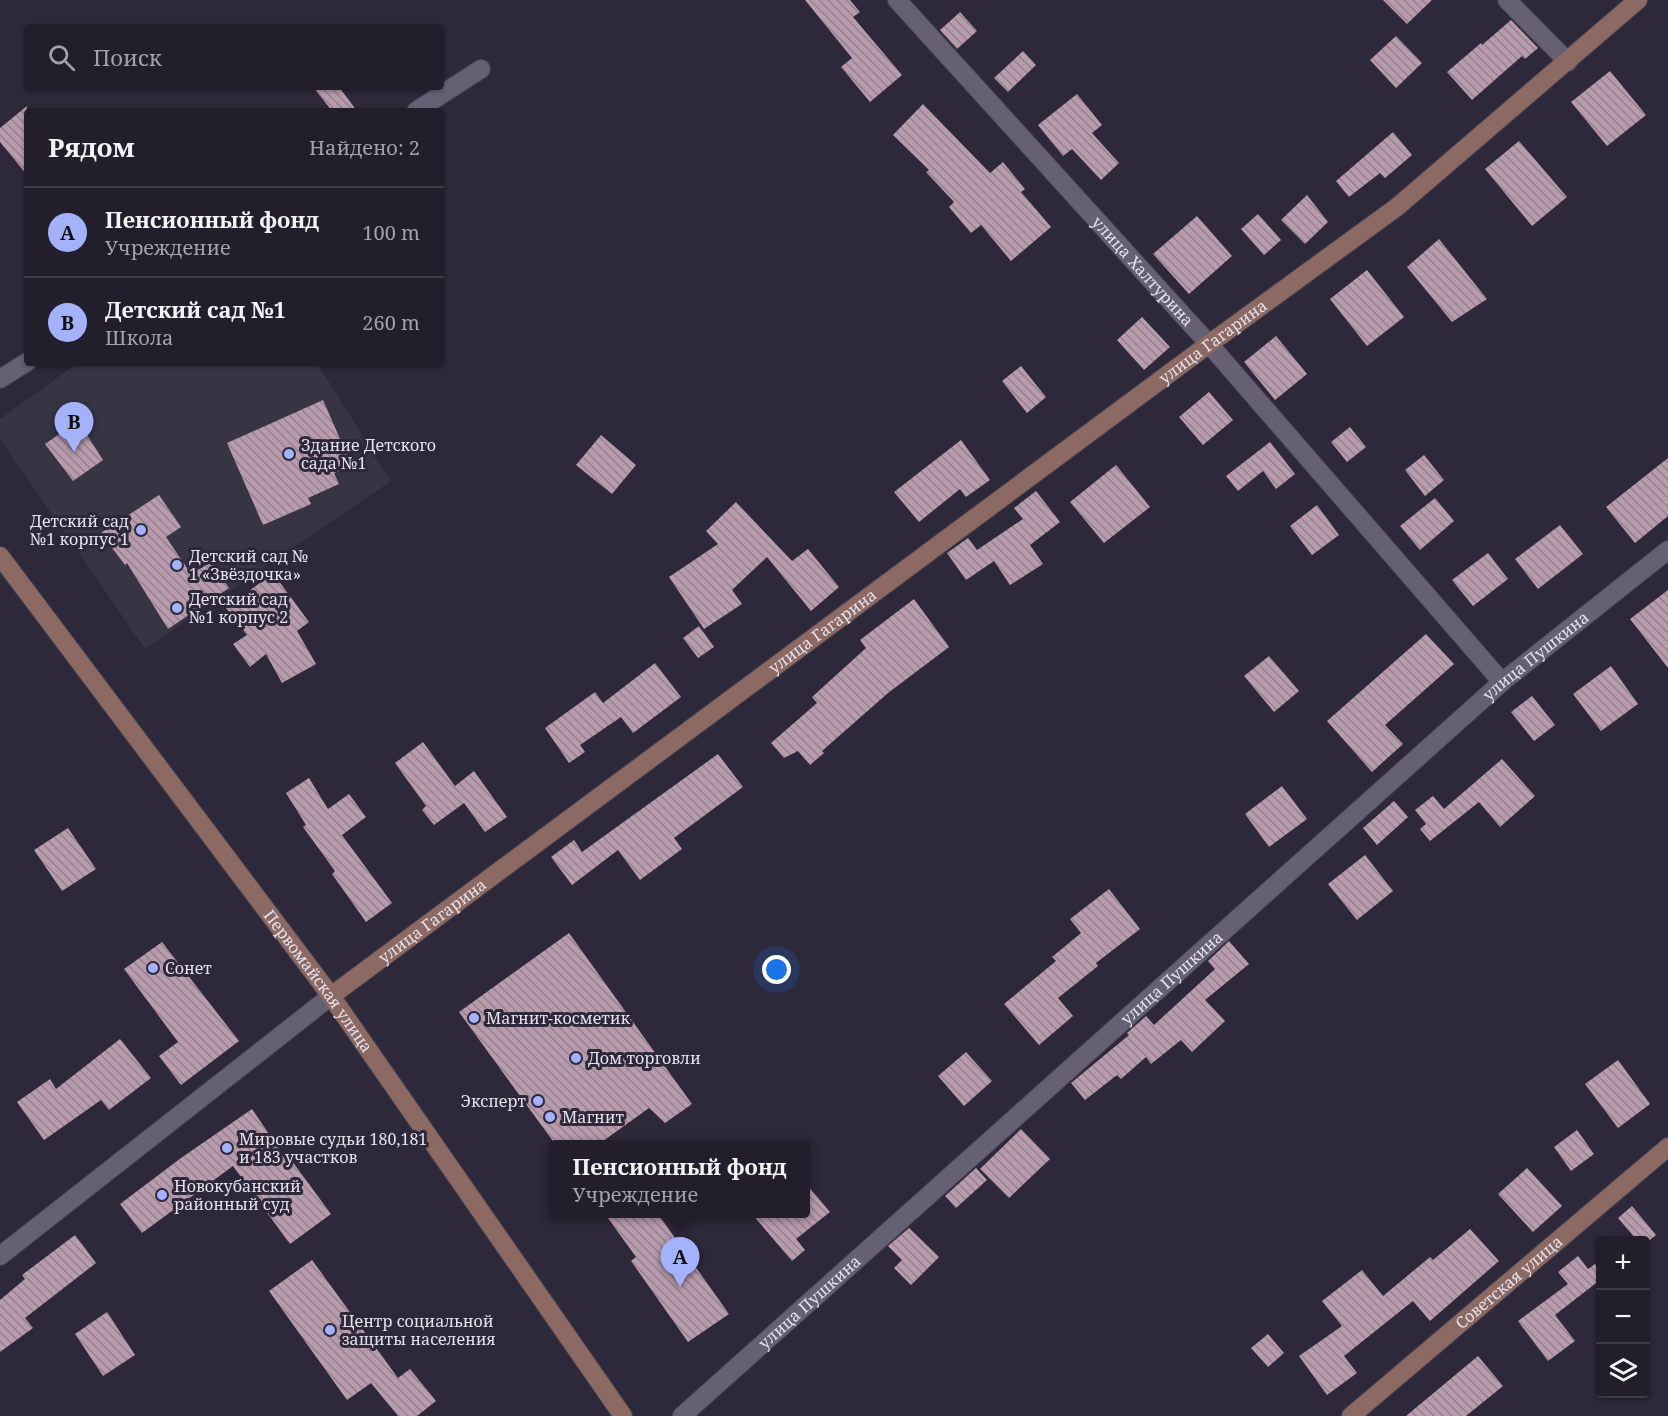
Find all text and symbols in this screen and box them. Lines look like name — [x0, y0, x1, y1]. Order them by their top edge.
search box — [24, 24, 444, 90]
icon: search — [45, 41, 78, 74]
text: Поиск — [93, 42, 162, 72]
text: Рядом — [48, 129, 135, 165]
text: Найдено: 2 — [309, 134, 420, 161]
text: Пенсионный фонд — [105, 204, 319, 234]
street label: улица Халтурина — [1087, 211, 1199, 331]
text: A — [60, 219, 75, 246]
text: 100 m — [362, 219, 420, 246]
text: Учреждение — [105, 234, 231, 261]
text: Детский сад №1 — [105, 294, 286, 324]
street label: улица Гагарина — [1154, 294, 1271, 389]
text: B — [61, 309, 74, 336]
text: 260 m — [362, 309, 420, 336]
text: Школа — [105, 324, 174, 351]
pin: B — [54, 402, 94, 452]
place label: Здание Детского сада №1 — [301, 434, 436, 474]
marker: Здание Детского сада №1 — [282, 447, 296, 461]
place label: Детский сад №1 корпус 1 — [30, 510, 129, 550]
marker: Детский сад №1 корпус 1 — [134, 523, 148, 537]
place label: Детский сад № 1 «Звёздочка» — [189, 545, 308, 585]
marker: Детский сад № 1 «Звёздочка» — [170, 558, 184, 572]
street label: улица Гагарина — [764, 584, 881, 679]
place label: Детский сад №1 корпус 2 — [189, 588, 288, 628]
marker: Детский сад №1 корпус 2 — [170, 601, 184, 615]
street label: улица Пушкина — [1478, 606, 1593, 705]
street label: улица Гагарина — [374, 873, 491, 968]
street label: Первомайская улица — [259, 905, 378, 1057]
street label: улица Пушкина — [1116, 926, 1228, 1030]
your location — [762, 955, 791, 984]
place label: Сонет — [165, 957, 212, 979]
marker: Сонет — [146, 961, 160, 975]
place label: Магнит-косметик — [486, 1007, 631, 1029]
marker: Магнит-косметик — [467, 1011, 481, 1025]
place label: Дом торговли — [588, 1047, 701, 1069]
marker: Дом торговли — [569, 1051, 583, 1065]
place label: Эксперт — [461, 1090, 527, 1112]
marker: Эксперт — [531, 1094, 545, 1108]
place label: Магнит — [562, 1106, 625, 1128]
marker: Магнит — [543, 1110, 557, 1124]
place label: Мировые судьи 180,181 и 183 участков — [239, 1128, 427, 1168]
popup — [549, 1140, 810, 1218]
marker: Мировые судьи 180,181 и 183 участков — [220, 1141, 234, 1155]
text: Пенсионный фонд — [572, 1151, 787, 1181]
place label: Новокубанский районный суд — [174, 1175, 301, 1215]
text: Учреждение — [572, 1181, 698, 1208]
marker: Новокубанский районный суд — [155, 1188, 169, 1202]
street label: Советская улица — [1451, 1230, 1567, 1334]
map controls — [1596, 1236, 1650, 1398]
button: + — [1596, 1236, 1650, 1290]
pin: A — [660, 1238, 700, 1287]
street label: улица Пушкина — [753, 1250, 865, 1354]
button: − — [1596, 1290, 1650, 1344]
place label: Центр социальной защиты населения — [342, 1310, 496, 1350]
marker: Центр социальной защиты населения — [323, 1323, 337, 1337]
button: layers — [1596, 1344, 1650, 1398]

